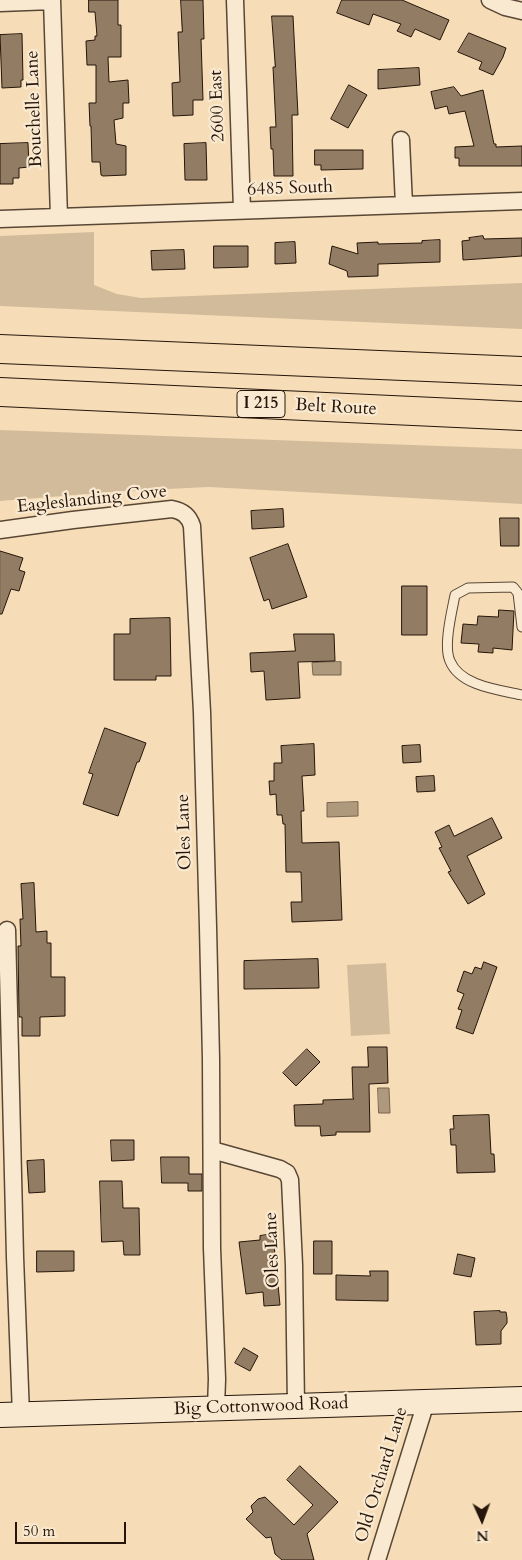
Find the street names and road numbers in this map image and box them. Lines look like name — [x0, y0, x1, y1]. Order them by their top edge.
street label: Bouchelle Lane — [22, 50, 48, 168]
street label: 2600 East — [206, 69, 230, 143]
street label: 6485 South — [247, 177, 333, 201]
road number: I 215 — [237, 390, 285, 418]
street label: Belt Route — [295, 395, 377, 421]
street label: Eagleslanding Cove — [16, 481, 168, 519]
street label: Oles Lane — [173, 794, 197, 870]
street label: Oles Lane — [261, 1212, 285, 1288]
street label: Big Cottonwood Road — [173, 1393, 349, 1421]
street label: Old Orchard Lane — [351, 1405, 413, 1545]

